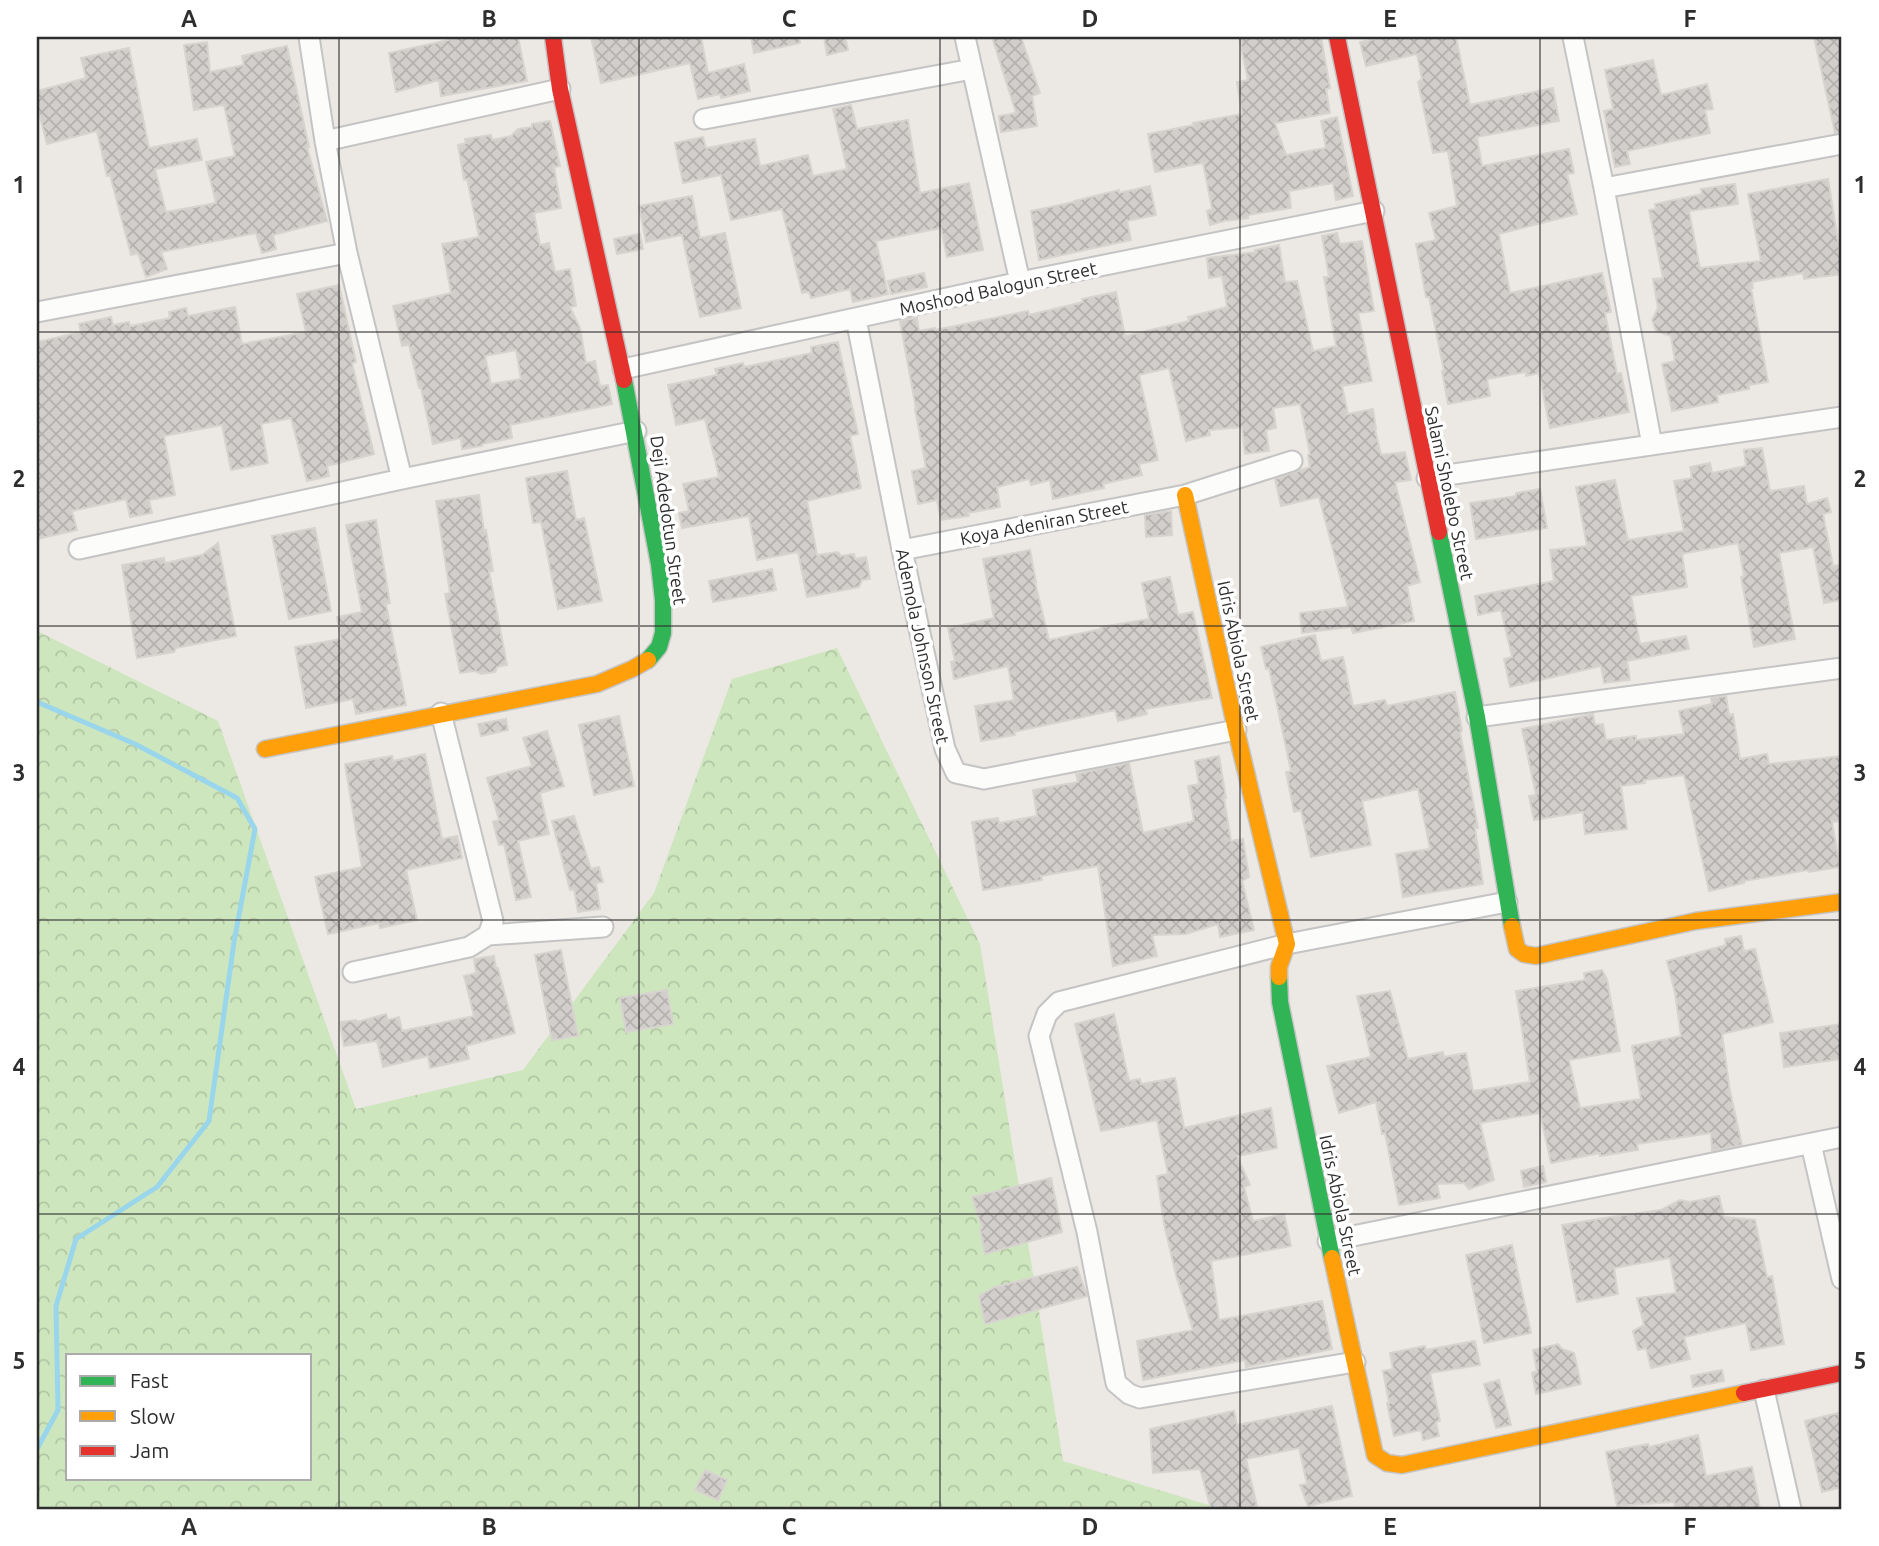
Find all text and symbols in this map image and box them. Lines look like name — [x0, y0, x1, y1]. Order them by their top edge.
text: A — [181, 6, 197, 31]
text: B — [481, 6, 497, 31]
text: C — [782, 6, 797, 31]
text: D — [1082, 6, 1098, 31]
text: E — [1383, 6, 1397, 31]
text: F — [1684, 6, 1697, 31]
text: 1 — [13, 172, 25, 197]
text: 1 — [1854, 172, 1866, 197]
street label: Moshood Balogun Street — [898, 257, 1098, 319]
street label: Salami Sholebo Street — [1422, 404, 1478, 582]
street label: Deji Adedotun Street — [647, 434, 691, 606]
text: 2 — [13, 466, 25, 491]
text: 2 — [1854, 466, 1866, 491]
street label: Koya Adeniran Street — [958, 496, 1130, 548]
street label: Ademola Johnson Street — [893, 546, 953, 746]
street label: Idris Abiola Street — [1214, 579, 1264, 723]
text: 3 — [13, 760, 25, 785]
text: 3 — [1854, 760, 1866, 785]
text: 4 — [13, 1054, 26, 1079]
text: 4 — [1854, 1054, 1867, 1079]
street label: Idris Abiola Street — [1316, 1133, 1366, 1277]
text: 5 — [13, 1348, 25, 1373]
text: 5 — [1854, 1348, 1866, 1373]
legend — [66, 1354, 312, 1480]
text: Fast — [130, 1368, 168, 1392]
text: Slow — [130, 1404, 175, 1428]
text: Jam — [130, 1438, 169, 1462]
text: A — [181, 1514, 197, 1539]
text: B — [481, 1514, 497, 1539]
text: C — [782, 1514, 797, 1539]
text: D — [1082, 1514, 1098, 1539]
text: E — [1383, 1514, 1397, 1539]
text: F — [1684, 1514, 1697, 1539]

